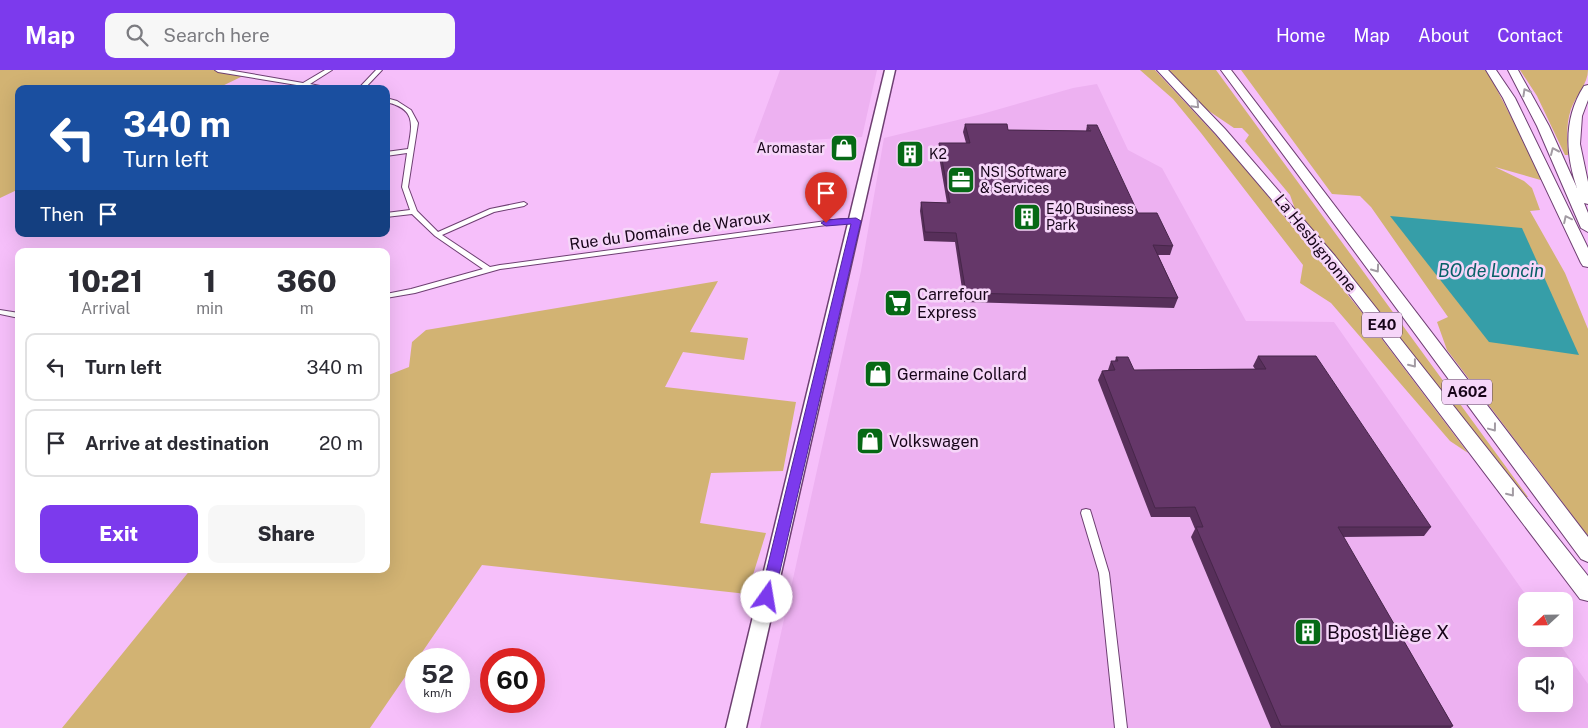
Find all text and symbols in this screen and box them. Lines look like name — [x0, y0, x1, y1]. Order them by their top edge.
search box — [105, 13, 455, 58]
text: Map — [25, 21, 75, 49]
icon: search — [123, 21, 151, 49]
text: Search here — [163, 24, 270, 46]
text: Home — [1276, 25, 1326, 46]
text: Map — [1354, 25, 1390, 46]
text: About — [1418, 25, 1469, 46]
text: Contact — [1497, 25, 1563, 46]
one-way arrow — [1522, 89, 1532, 98]
one-way arrow — [1190, 99, 1199, 108]
text: 340 m — [123, 104, 231, 145]
icon: left — [40, 105, 105, 170]
shop icon: Aromastar — [829, 133, 859, 163]
building icon: K2 — [895, 139, 925, 169]
place label: Aromastar — [756, 140, 825, 156]
text: Turn left — [123, 146, 209, 172]
place label: K2 — [929, 146, 947, 162]
one-way arrow — [1550, 147, 1560, 156]
place label: NSI Software & Services — [980, 164, 1067, 196]
office icon: NSI Software & Services — [946, 165, 976, 195]
pin — [805, 172, 847, 223]
icon: arrive — [812, 179, 840, 207]
street label: La Hesbignonne — [1270, 191, 1361, 296]
icon: arrive — [94, 200, 122, 228]
place label: E40 Business Park — [1046, 201, 1134, 233]
building icon: E40 Business Park — [1012, 202, 1042, 232]
text: Then — [40, 203, 84, 225]
street label: Rue du Domaine de Waroux — [568, 207, 772, 254]
one-way arrow — [1563, 215, 1573, 224]
water label: BO de Loncin — [1438, 260, 1544, 281]
text: 10:21 — [68, 263, 143, 299]
text: 1 — [203, 263, 216, 299]
text: 360 — [276, 263, 337, 299]
one-way arrow — [1371, 263, 1379, 272]
place label: Carrefour Express — [917, 285, 989, 322]
supermarket icon: Carrefour Express — [883, 288, 913, 318]
text: Arrival — [81, 299, 130, 318]
text: min — [196, 299, 223, 318]
text: m — [300, 299, 314, 318]
road number: E40 — [1362, 312, 1402, 338]
icon: left — [42, 353, 70, 381]
text: Turn left — [85, 356, 162, 378]
text: 340 m — [306, 356, 363, 378]
one-way arrow — [1407, 358, 1416, 367]
shop icon: Germaine Collard — [863, 359, 893, 389]
place label: Germaine Collard — [897, 365, 1027, 384]
road number: A602 — [1442, 380, 1492, 404]
one-way arrow — [1488, 422, 1496, 431]
shop icon: Volkswagen — [855, 426, 885, 456]
icon: arrive — [42, 429, 70, 457]
text: Arrive at destination — [85, 432, 269, 454]
text: 20 m — [319, 432, 363, 454]
place label: Volkswagen — [889, 432, 979, 451]
one-way arrow — [1505, 487, 1513, 496]
button: Exit — [40, 505, 198, 563]
button: Share — [208, 505, 365, 563]
position arrow — [740, 570, 792, 622]
north arrow — [1518, 592, 1572, 648]
map controls — [1518, 592, 1573, 712]
building icon: Bpost Liège X — [1293, 617, 1323, 647]
place label: Bpost Liège X — [1327, 621, 1449, 643]
speed limit sign: 60 — [480, 648, 545, 713]
button: sound — [1518, 657, 1573, 712]
text: 52 — [421, 659, 454, 689]
text: km/h — [423, 686, 452, 700]

